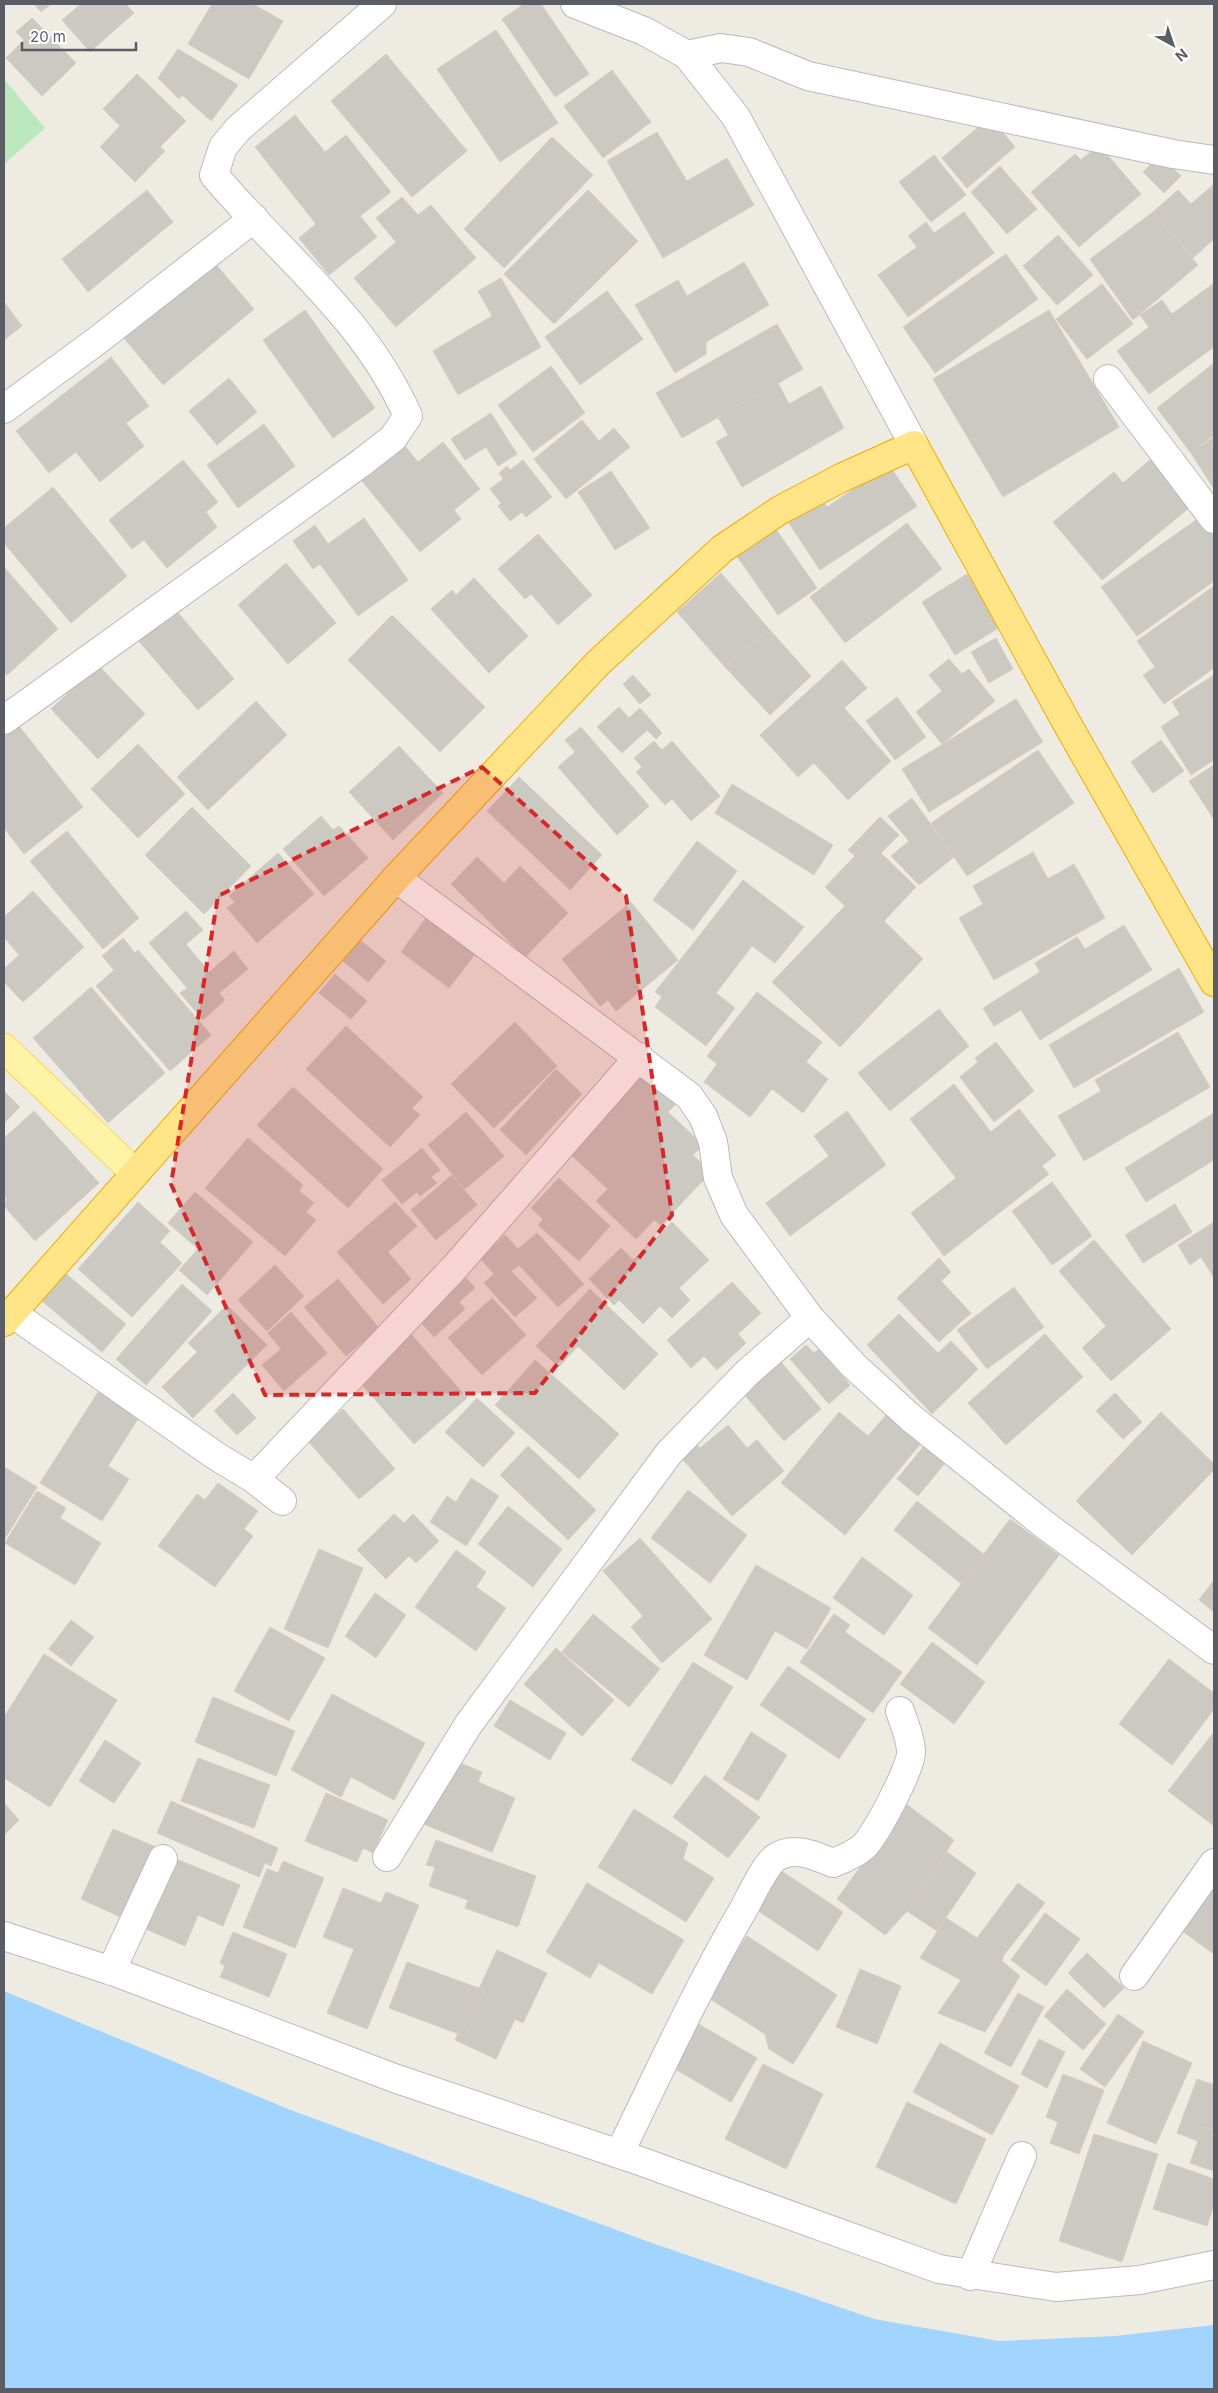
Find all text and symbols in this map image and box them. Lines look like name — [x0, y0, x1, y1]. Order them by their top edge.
scale bar — [22, 20, 136, 52]
north arrow — [1148, 20, 1198, 70]
text: 20 m — [30, 27, 66, 46]
text: N — [1172, 45, 1191, 65]

